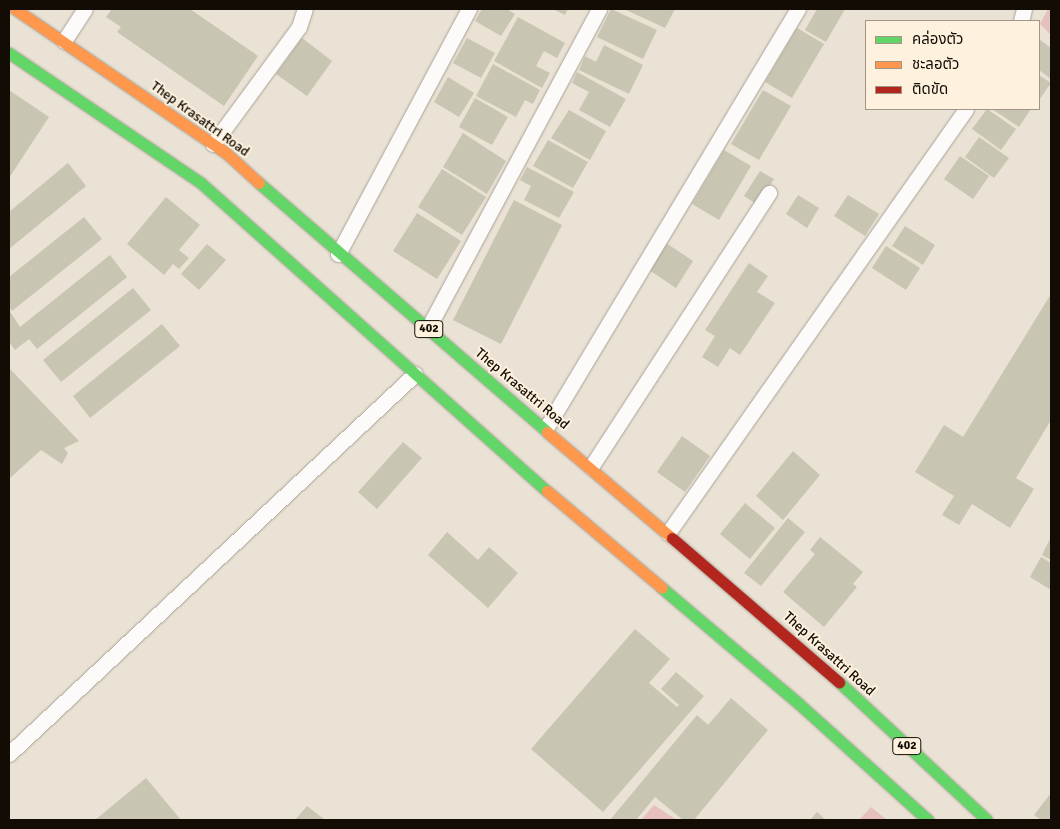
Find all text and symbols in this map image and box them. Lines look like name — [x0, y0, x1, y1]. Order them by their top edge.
legend — [865, 20, 1040, 110]
text: คล่องตัว — [912, 30, 963, 48]
text: ชะลอตัว — [912, 55, 959, 73]
street label: Thep Krasattri Road — [147, 78, 253, 160]
text: ติดขัด — [912, 80, 948, 98]
road number: 402 — [414, 320, 444, 338]
street label: Thep Krasattri Road — [472, 345, 572, 433]
street label: Thep Krasattri Road — [780, 608, 878, 700]
road number: 402 — [892, 736, 922, 756]

